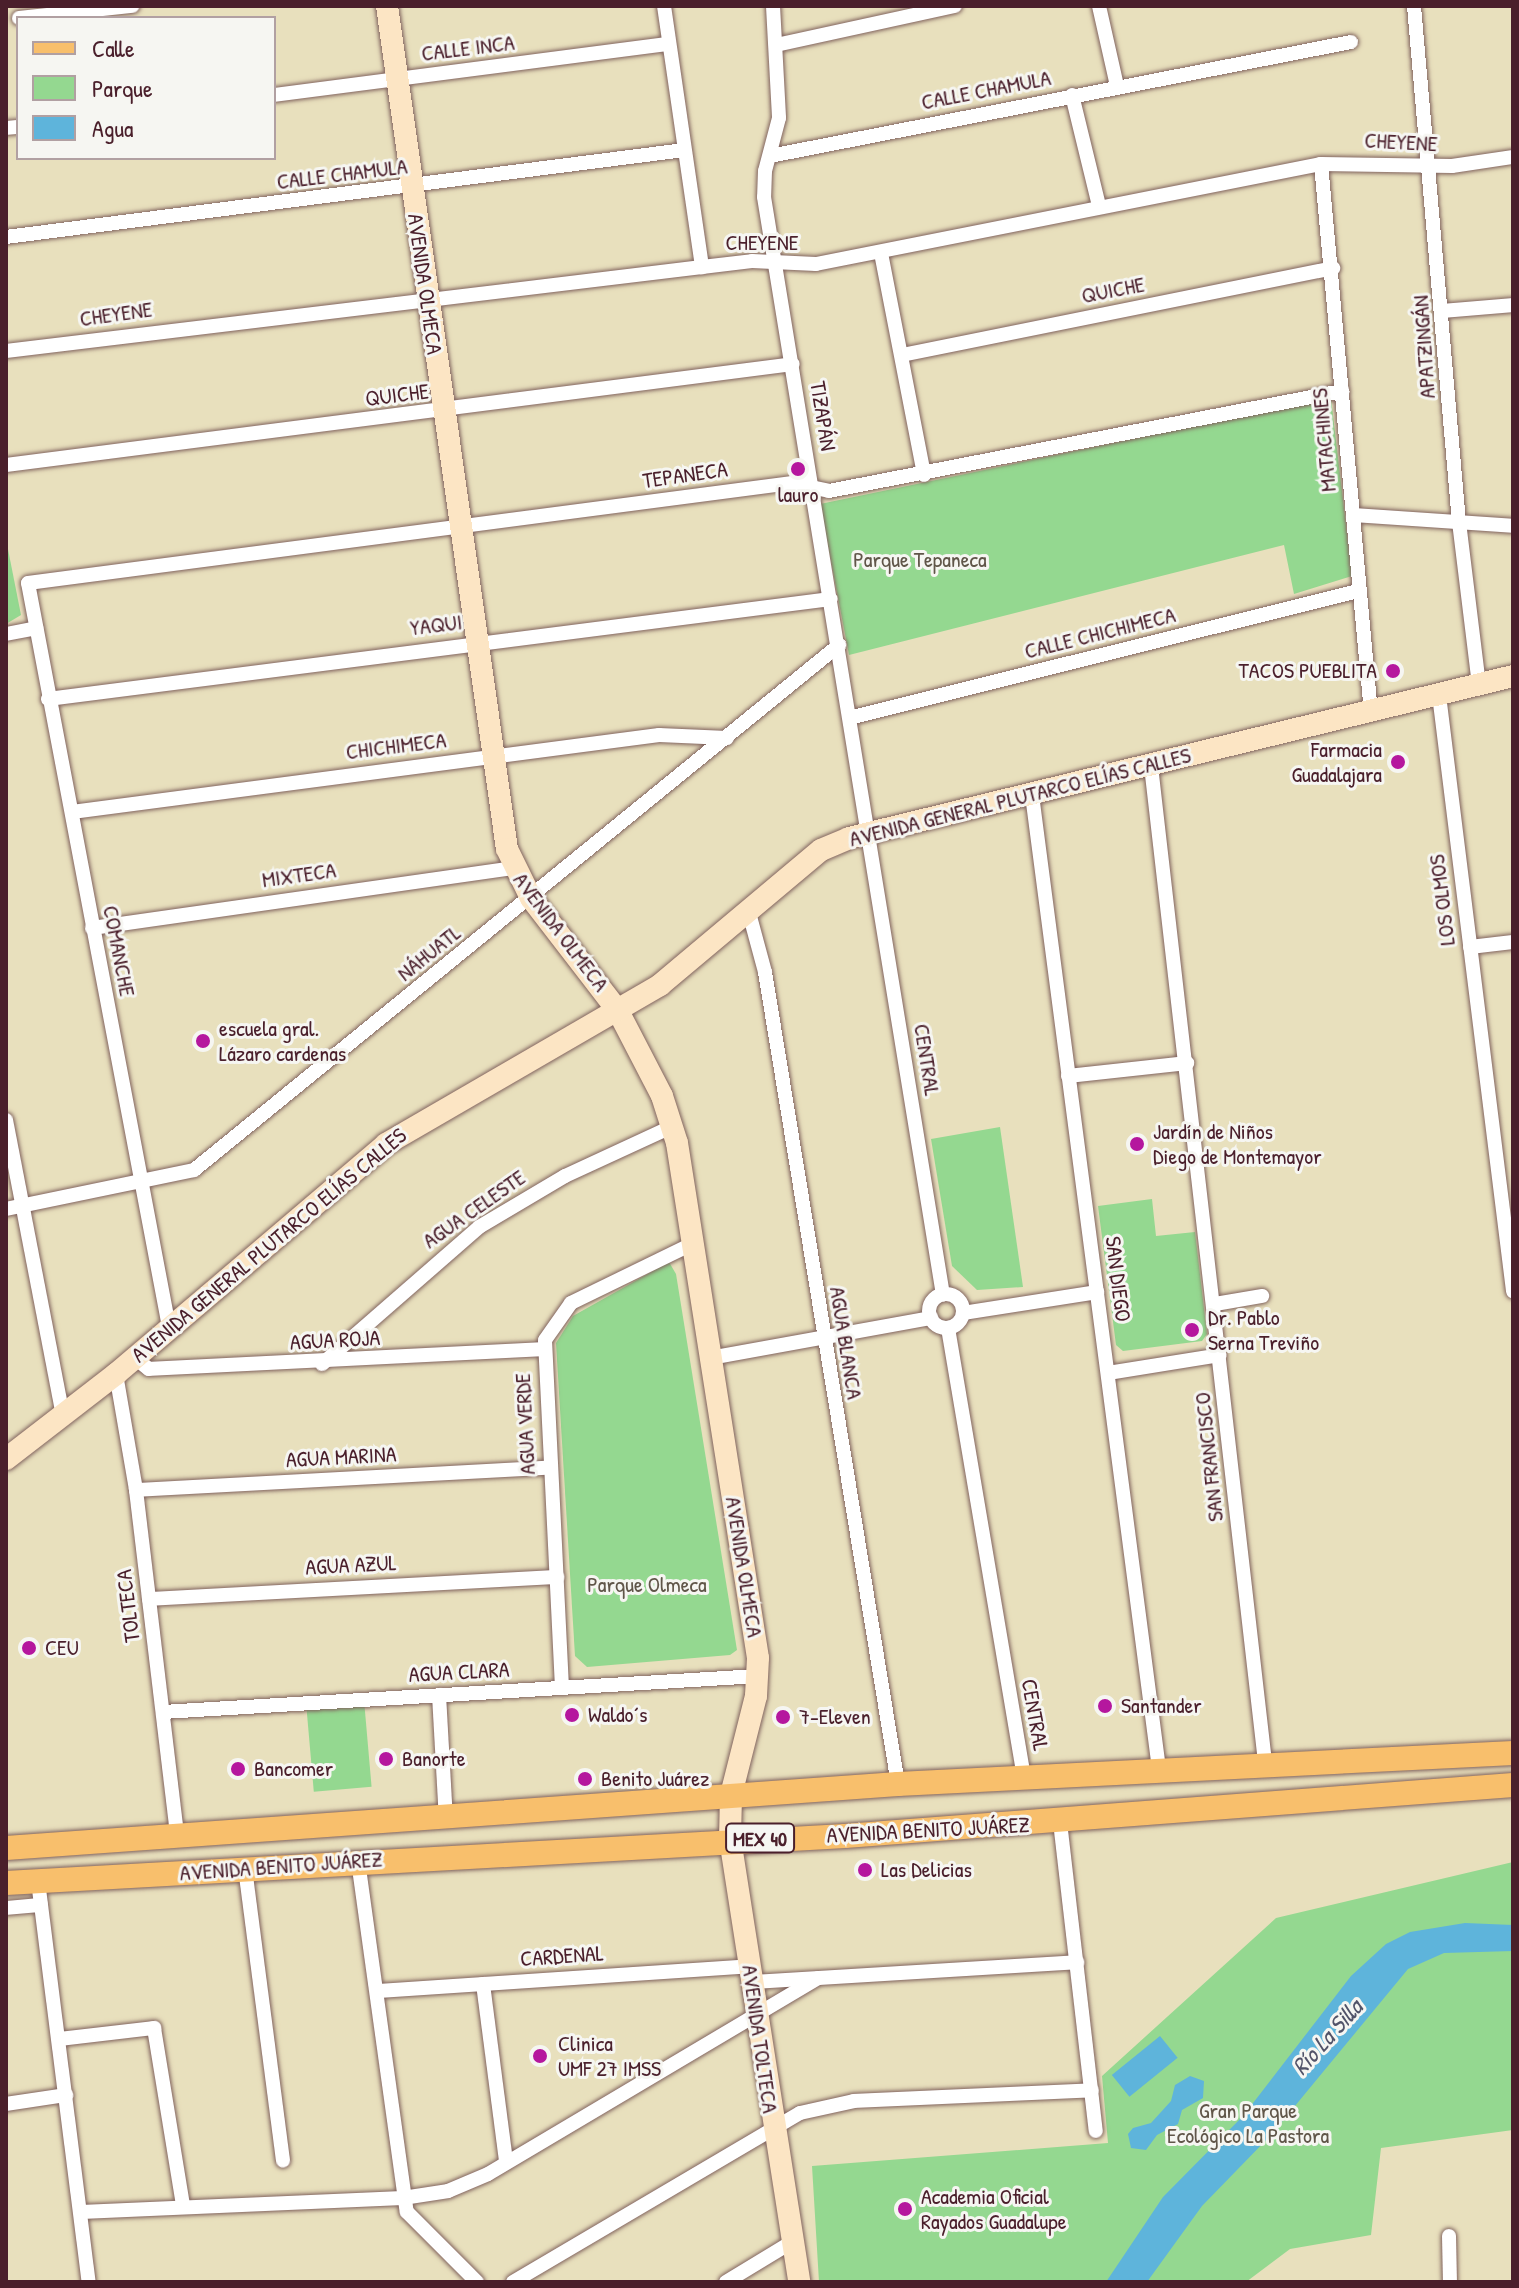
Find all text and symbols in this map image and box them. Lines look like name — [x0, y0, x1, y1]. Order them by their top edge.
legend — [16, 16, 276, 160]
street label: CALLE INCA — [420, 29, 516, 67]
text: Calle — [92, 32, 134, 64]
street label: CALLE CHAMULA — [919, 65, 1053, 115]
text: Parque — [92, 72, 152, 104]
text: Agua — [92, 112, 133, 144]
street label: CHEYENE — [1364, 127, 1438, 157]
street label: CALLE CHAMULA — [275, 153, 409, 195]
street label: AVENIDA OLMECA — [402, 212, 448, 356]
street label: CHEYENE — [726, 230, 798, 256]
street label: QUICHE — [1079, 271, 1147, 309]
street label: APATZINGÁN — [1407, 295, 1441, 399]
street label: CHEYENE — [78, 296, 154, 332]
street label: QUICHE — [364, 378, 430, 412]
street label: TIZAPÁN — [804, 379, 842, 453]
street label: MATACHINES — [1306, 387, 1342, 493]
street label: TEPANECA — [641, 456, 729, 494]
marker: lauro — [789, 460, 807, 478]
place label: lauro — [778, 482, 818, 508]
park label: Parque Tepaneca — [853, 547, 987, 573]
street label: CALLE CHICHIMECA — [1022, 601, 1178, 665]
street label: YAQUI — [409, 609, 463, 641]
place label: TACOS PUEBLITA — [1239, 658, 1377, 684]
marker: TACOS PUEBLITA — [1384, 662, 1402, 680]
street label: CHICHIMECA — [344, 727, 448, 765]
place label: Farmacia Guadalajara — [1291, 736, 1382, 788]
street label: AVENIDA GENERAL PLUTARCO ELÍAS CALLES — [847, 742, 1193, 852]
marker: Farmacia Guadalajara — [1389, 753, 1407, 771]
street label: LOS OLMOS — [1423, 853, 1461, 947]
street label: MIXTECA — [260, 857, 338, 893]
street label: AVENIDA OLMECA — [508, 867, 614, 997]
street label: COMANCHE — [97, 903, 141, 999]
street label: NÁHUATL — [392, 919, 466, 987]
place label: escuela gral. Lázaro cardenas — [219, 1015, 346, 1066]
street label: CENTRAL — [908, 1022, 946, 1098]
marker: escuela gral. Lázaro cardenas — [194, 1032, 212, 1050]
place label: Jardín de Niños Diego de Montemayor — [1153, 1118, 1322, 1170]
street label: AVENIDA GENERAL PLUTARCO ELÍAS CALLES — [126, 1122, 412, 1368]
marker: Jardín de Niños Diego de Montemayor — [1128, 1135, 1146, 1153]
street label: AGUA CELESTE — [418, 1164, 530, 1254]
street label: SAN DIEGO — [1100, 1235, 1136, 1323]
street label: AGUA BLANCA — [824, 1285, 868, 1401]
place label: Dr. Pablo Serna Treviño — [1208, 1304, 1319, 1356]
marker: Dr. Pablo Serna Treviño — [1183, 1321, 1201, 1339]
street label: AGUA ROJA — [289, 1324, 381, 1356]
street label: AGUA VERDE — [509, 1373, 541, 1475]
street label: SAN FRANCISCO — [1189, 1391, 1229, 1523]
street label: AGUA MARINA — [285, 1441, 397, 1473]
street label: AVENIDA OLMECA — [720, 1495, 768, 1639]
street label: AGUA AZUL — [305, 1549, 397, 1581]
street label: TOLTECA — [110, 1568, 146, 1644]
park label: Parque Olmeca — [587, 1572, 707, 1598]
place label: CEU — [45, 1635, 79, 1661]
marker: CEU — [20, 1639, 38, 1657]
street label: AGUA CLARA — [408, 1656, 510, 1688]
street label: CENTRAL — [1016, 1677, 1054, 1753]
place label: Santander — [1121, 1693, 1202, 1719]
marker: Santander — [1096, 1697, 1114, 1715]
place label: Waldo´s — [588, 1702, 647, 1728]
place label: 7-Eleven — [799, 1704, 871, 1730]
marker: Waldo´s — [563, 1706, 581, 1724]
marker: 7-Eleven — [774, 1708, 792, 1726]
place label: Banorte — [402, 1746, 465, 1772]
marker: Banorte — [377, 1750, 395, 1768]
place label: Bancomer — [254, 1756, 333, 1782]
marker: Bancomer — [229, 1760, 247, 1778]
place label: Benito Juárez — [601, 1766, 709, 1792]
marker: Benito Juárez — [576, 1770, 594, 1788]
street label: AVENIDA BENITO JUÁREZ — [826, 1812, 1030, 1848]
road number: MEX 40 — [724, 1822, 796, 1854]
street label: AVENIDA BENITO JUÁREZ — [179, 1846, 383, 1886]
place label: Las Delicias — [881, 1857, 972, 1883]
marker: Las Delicias — [856, 1861, 874, 1879]
street label: CARDENAL — [519, 1940, 605, 1972]
street label: AVENIDA TOLTECA — [737, 1963, 783, 2115]
water label: Río La Silla — [1286, 1993, 1368, 2081]
place label: Clinica UMF 27 IMSS — [558, 2030, 661, 2082]
marker: Clinica UMF 27 IMSS — [529, 2045, 551, 2067]
park label: Gran Parque Ecológico La Pastora — [1167, 2097, 1329, 2148]
place label: Academia Oficial Rayados Guadalupe — [921, 2183, 1067, 2234]
marker: Academia Oficial Rayados Guadalupe — [896, 2200, 914, 2218]

